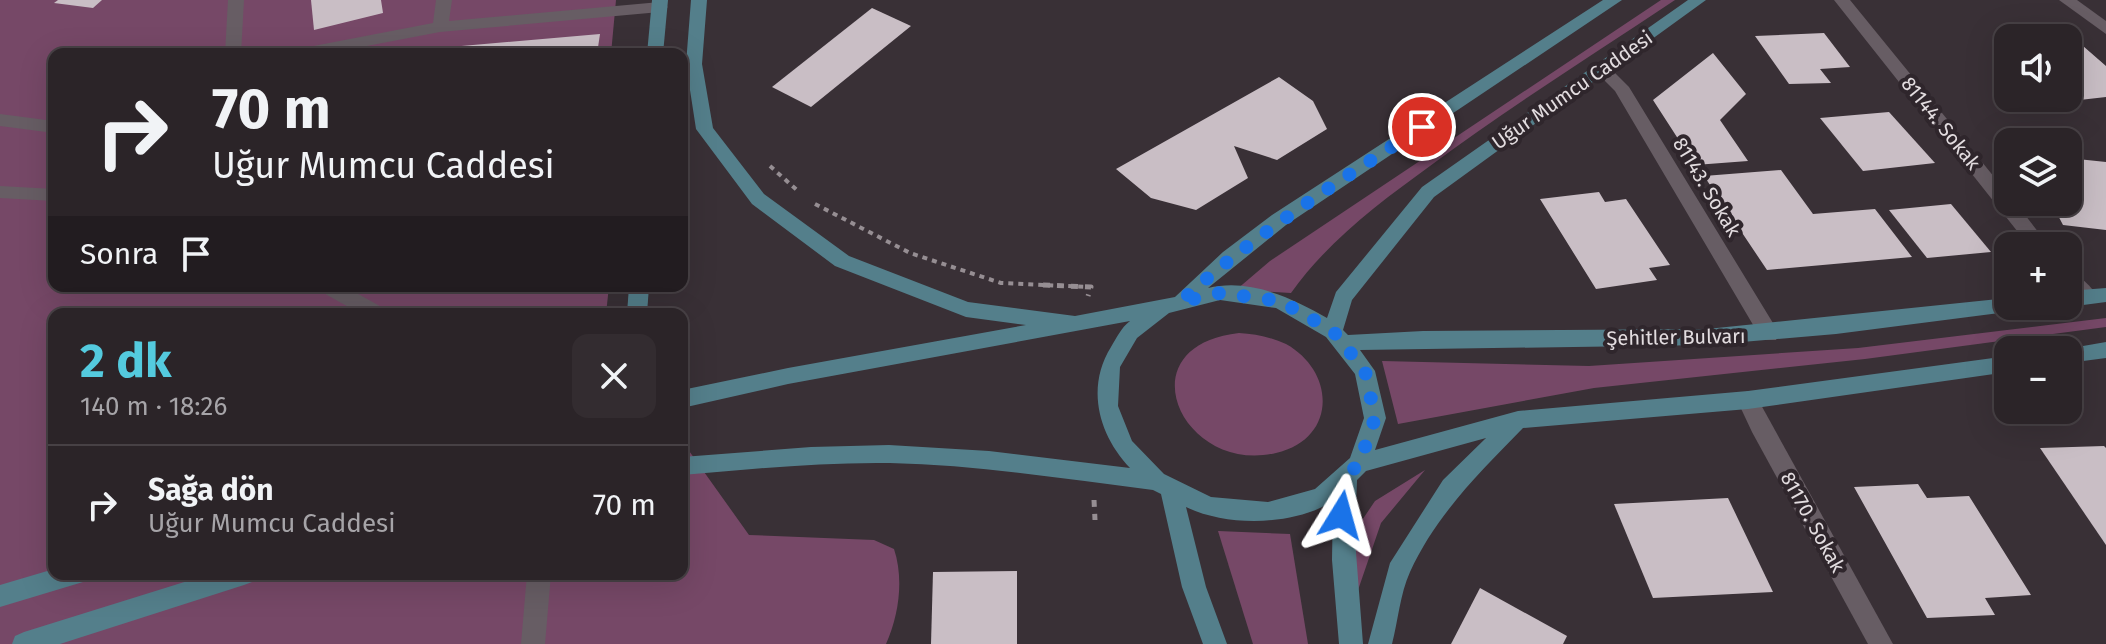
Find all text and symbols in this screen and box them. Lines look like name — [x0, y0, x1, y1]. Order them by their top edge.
map controls — [1994, 24, 2082, 424]
button: sound — [1994, 24, 2082, 112]
street label: Uğur Mumcu Caddesi — [1487, 26, 1657, 154]
street label: 81144. Sokak — [1896, 72, 1986, 175]
text: 70 m — [212, 76, 331, 143]
icon: right — [80, 80, 184, 184]
pin — [1388, 93, 1456, 161]
icon: arrive — [1400, 105, 1444, 149]
button: layers — [1994, 128, 2082, 216]
street label: 81143. Sokak — [1668, 133, 1746, 242]
text: Uğur Mumcu Caddesi — [212, 144, 555, 188]
icon: arrive — [174, 232, 218, 276]
button: + — [1994, 232, 2082, 320]
text: Sonra — [80, 236, 158, 272]
street label: Şehitler Bulvarı — [1606, 324, 1746, 351]
text: 2 dk — [80, 332, 172, 390]
button: close — [572, 334, 656, 418]
button: − — [1994, 336, 2082, 424]
text: 140 m · 18:26 — [80, 391, 227, 422]
street label: 81170. Sokak — [1776, 468, 1851, 577]
text: Sağa dön — [148, 472, 274, 508]
position arrow — [1299, 473, 1383, 557]
icon: right — [80, 483, 124, 527]
text: 70 m — [593, 487, 656, 523]
text: Uğur Mumcu Caddesi — [148, 508, 396, 539]

